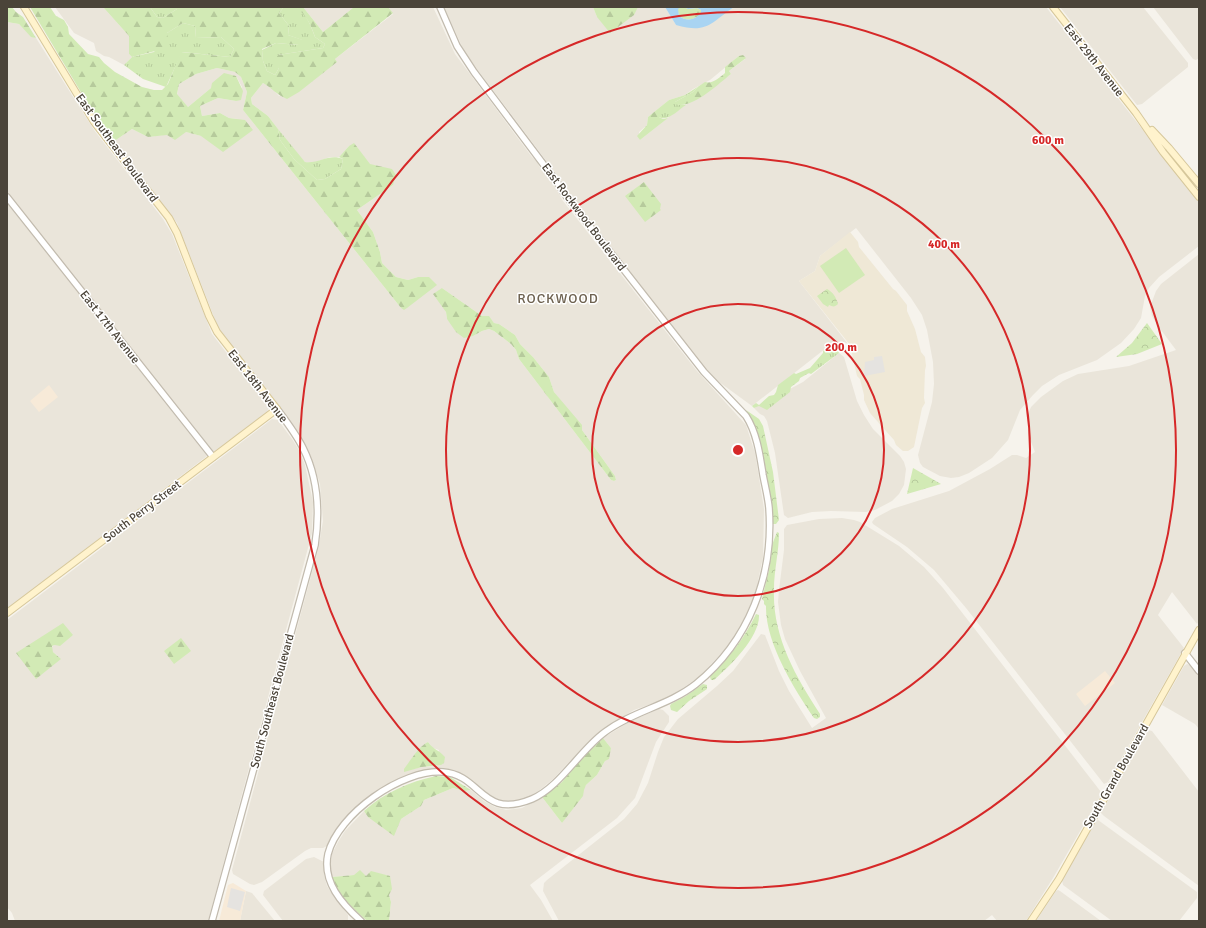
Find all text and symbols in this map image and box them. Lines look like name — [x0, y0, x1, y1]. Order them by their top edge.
street label: East 29th Avenue — [1060, 21, 1127, 100]
street label: East Southeast Boulevard — [72, 91, 161, 206]
text: 600 m — [1032, 133, 1064, 148]
street label: East Rockwood Boulevard — [538, 160, 629, 274]
text: 400 m — [928, 237, 960, 252]
street label: East 17th Avenue — [76, 288, 143, 367]
district label: ROCKWOOD — [517, 290, 599, 307]
text: 200 m — [825, 340, 857, 355]
street label: East 18th Avenue — [224, 347, 291, 426]
centre of rings — [731, 443, 745, 457]
street label: South Perry Street — [100, 477, 184, 546]
street label: South Southeast Boulevard — [247, 632, 298, 770]
street label: South Grand Boulevard — [1080, 721, 1152, 831]

